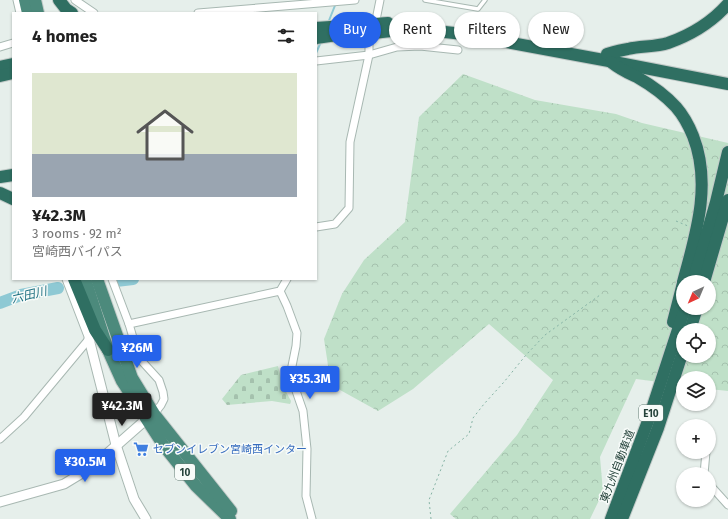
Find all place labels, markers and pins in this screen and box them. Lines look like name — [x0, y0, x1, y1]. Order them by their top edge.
pin: ¥26M — [113, 335, 161, 369]
pin: ¥35.3M — [277, 366, 343, 400]
pin: ¥42.3M — [89, 393, 155, 427]
supermarket icon: セブンイレブン宮崎西インター — [132, 440, 150, 458]
place label: セブンイレブン宮崎西インター — [153, 443, 307, 456]
pin: ¥30.5M — [52, 449, 118, 483]

